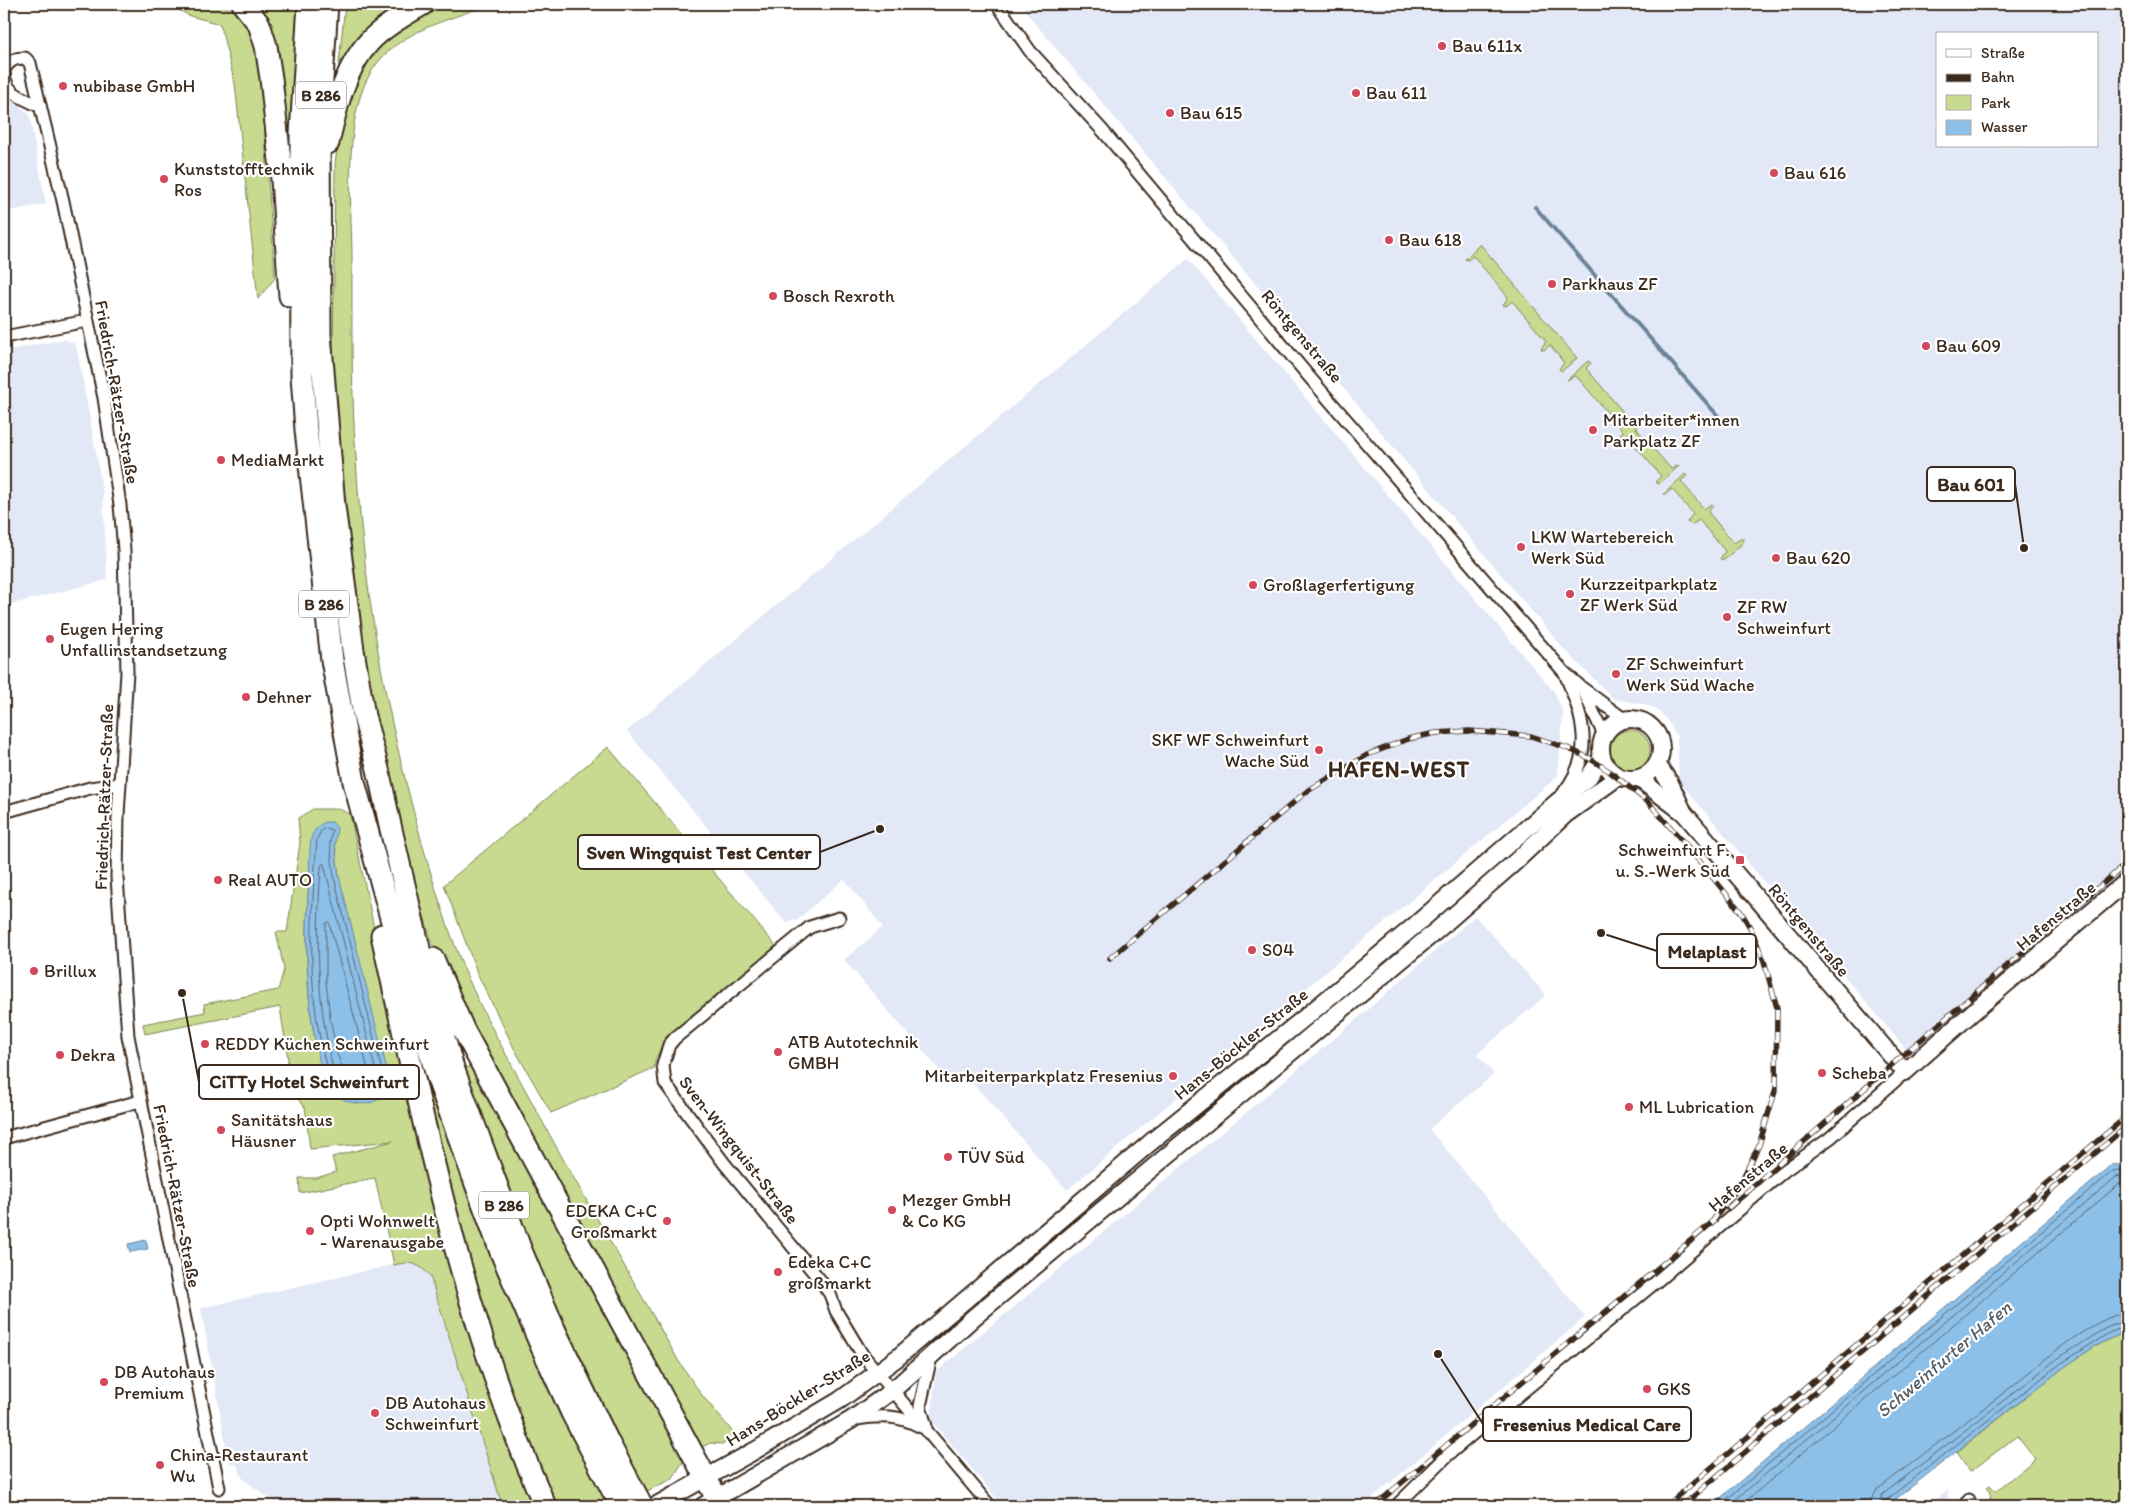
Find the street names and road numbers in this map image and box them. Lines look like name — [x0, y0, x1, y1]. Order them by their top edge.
road number: B 286 — [296, 82, 346, 108]
street label: Röntgenstraße — [1256, 285, 1348, 387]
street label: Friedrich-Rätzer-Straße — [90, 298, 144, 486]
road number: B 286 — [299, 590, 349, 618]
street label: Friedrich-Rätzer-Straße — [90, 704, 118, 890]
street label: Hafenstraße — [2012, 876, 2100, 956]
street label: Röntgenstraße — [1763, 879, 1855, 981]
street label: Hans-Böckler-Straße — [1170, 983, 1312, 1105]
street label: Sven-Wingquist-Straße — [674, 1071, 804, 1229]
street label: Friedrich-Rätzer-Straße — [148, 1103, 206, 1289]
street label: Hafenstraße — [1704, 1137, 1792, 1217]
road number: B 286 — [479, 1192, 529, 1218]
street label: Hans-Böckler-Straße — [722, 1345, 874, 1451]

